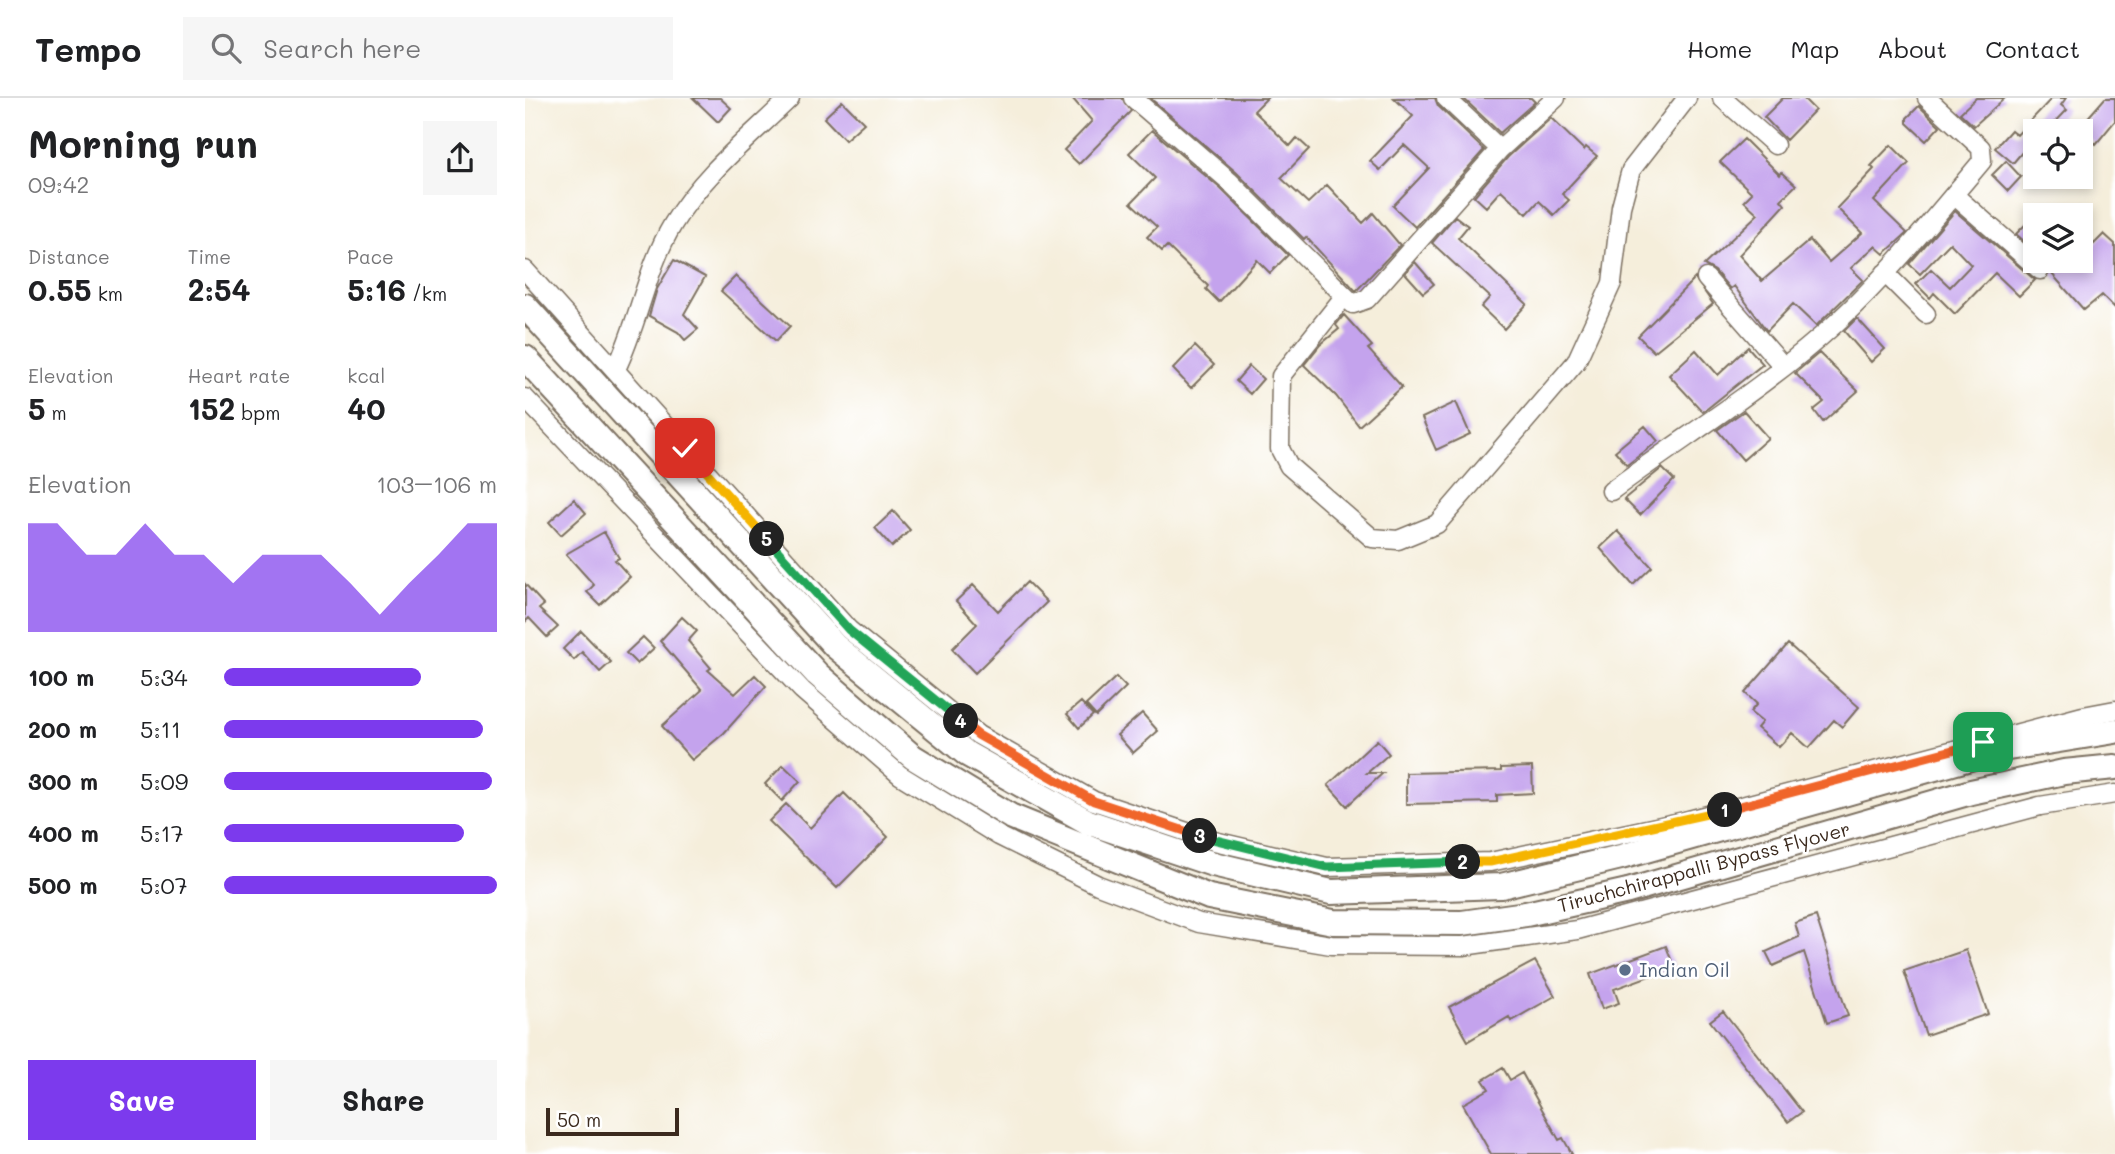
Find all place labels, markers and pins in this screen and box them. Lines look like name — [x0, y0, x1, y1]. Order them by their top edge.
pin — [655, 418, 715, 478]
pin: 5 — [749, 522, 785, 556]
pin: 4 — [943, 704, 978, 738]
pin — [1953, 712, 2013, 772]
pin: 1 — [1707, 792, 1743, 828]
pin: 3 — [1183, 818, 1217, 854]
pin: 2 — [1445, 844, 1481, 880]
place label: Indian Oil — [1639, 957, 1730, 982]
marker: Indian Oil — [1617, 962, 1633, 978]

